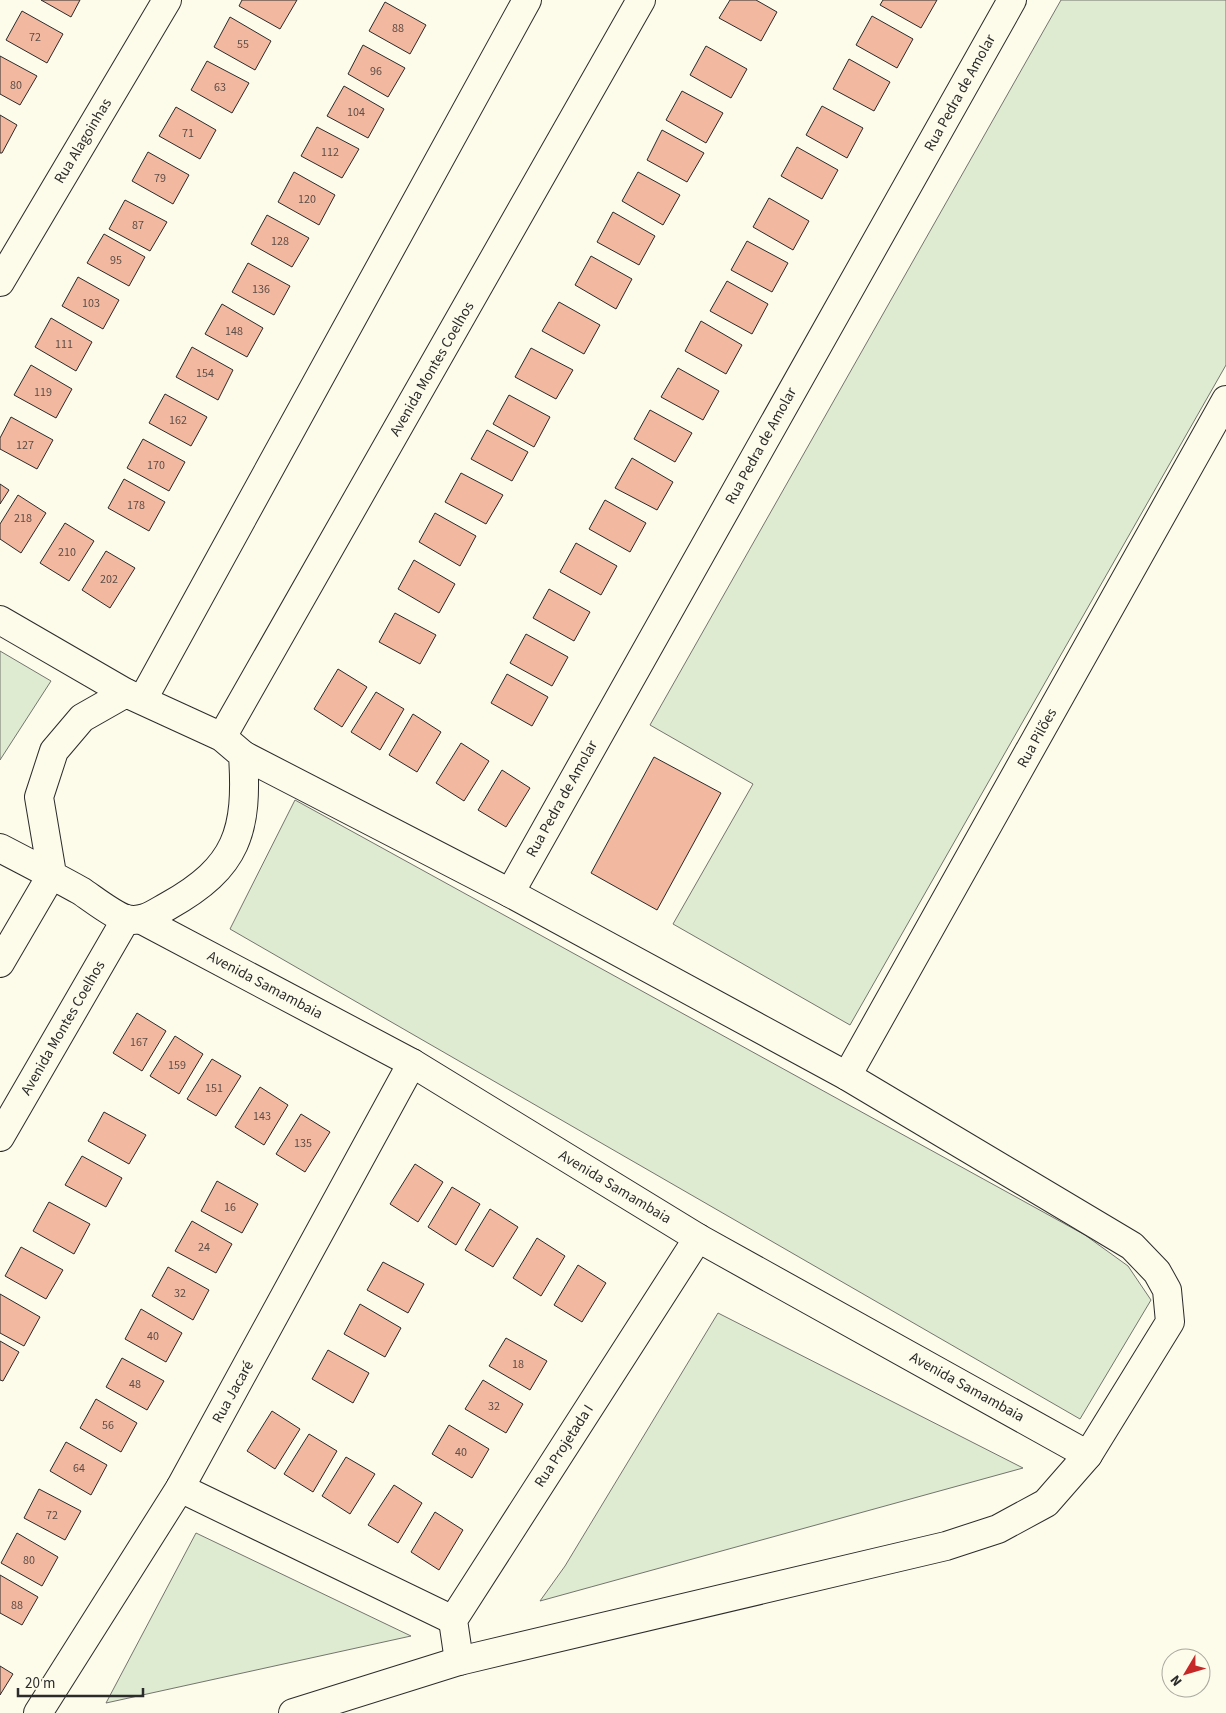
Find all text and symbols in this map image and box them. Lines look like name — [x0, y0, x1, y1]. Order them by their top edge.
house number: 88 — [392, 20, 404, 37]
house number: 72 — [29, 29, 41, 46]
street label: Rua Pedra de Amolar — [919, 30, 1001, 155]
house number: 55 — [237, 36, 249, 53]
house number: 96 — [370, 63, 382, 80]
house number: 80 — [10, 77, 22, 94]
house number: 63 — [214, 79, 226, 96]
street label: Rua Alagoinhas — [49, 94, 117, 188]
house number: 104 — [347, 104, 365, 121]
house number: 71 — [182, 125, 194, 142]
house number: 112 — [321, 144, 339, 161]
house number: 79 — [154, 170, 166, 187]
house number: 120 — [298, 191, 316, 208]
house number: 87 — [132, 217, 144, 234]
house number: 128 — [271, 233, 289, 250]
house number: 95 — [110, 252, 122, 269]
house number: 136 — [252, 281, 270, 298]
house number: 103 — [82, 295, 100, 312]
street label: Avenida Montes Coelhos — [385, 298, 479, 440]
house number: 148 — [225, 323, 243, 340]
house number: 111 — [55, 336, 73, 353]
house number: 154 — [196, 365, 214, 382]
street label: Rua Pedra de Amolar — [720, 383, 802, 508]
house number: 119 — [34, 384, 52, 401]
house number: 162 — [169, 412, 187, 429]
house number: 127 — [16, 437, 34, 454]
house number: 170 — [147, 457, 165, 474]
house number: 178 — [127, 497, 145, 514]
house number: 218 — [14, 510, 32, 527]
house number: 210 — [58, 544, 76, 561]
house number: 202 — [100, 571, 118, 588]
street label: Rua Pilões — [1012, 704, 1062, 772]
street label: Rua Pedra de Amolar — [521, 736, 603, 861]
street label: Avenida Samambaia — [204, 946, 326, 1024]
street label: Avenida Montes Coelhos — [16, 957, 110, 1099]
house number: 167 — [130, 1034, 148, 1051]
house number: 159 — [168, 1057, 186, 1074]
house number: 151 — [205, 1080, 223, 1097]
house number: 143 — [253, 1108, 271, 1125]
house number: 135 — [294, 1135, 312, 1152]
street label: Avenida Samambaia — [555, 1145, 675, 1229]
house number: 16 — [224, 1199, 236, 1216]
house number: 24 — [198, 1239, 210, 1256]
house number: 32 — [174, 1285, 186, 1302]
house number: 40 — [147, 1328, 159, 1345]
street label: Avenida Samambaia — [906, 1347, 1028, 1427]
house number: 18 — [512, 1356, 524, 1373]
street label: Rua Jacaré — [207, 1357, 259, 1427]
house number: 48 — [129, 1376, 141, 1393]
house number: 32 — [488, 1398, 500, 1415]
street label: Rua Projetada I — [529, 1400, 599, 1492]
house number: 56 — [102, 1417, 114, 1434]
house number: 40 — [455, 1444, 467, 1461]
house number: 64 — [73, 1460, 85, 1477]
house number: 72 — [46, 1507, 58, 1524]
house number: 80 — [23, 1552, 35, 1569]
house number: 88 — [11, 1597, 23, 1614]
north arrow — [1161, 1648, 1211, 1698]
scale bar — [18, 1666, 142, 1698]
text: N — [1166, 1671, 1187, 1690]
text: 20 m — [25, 1673, 55, 1694]

